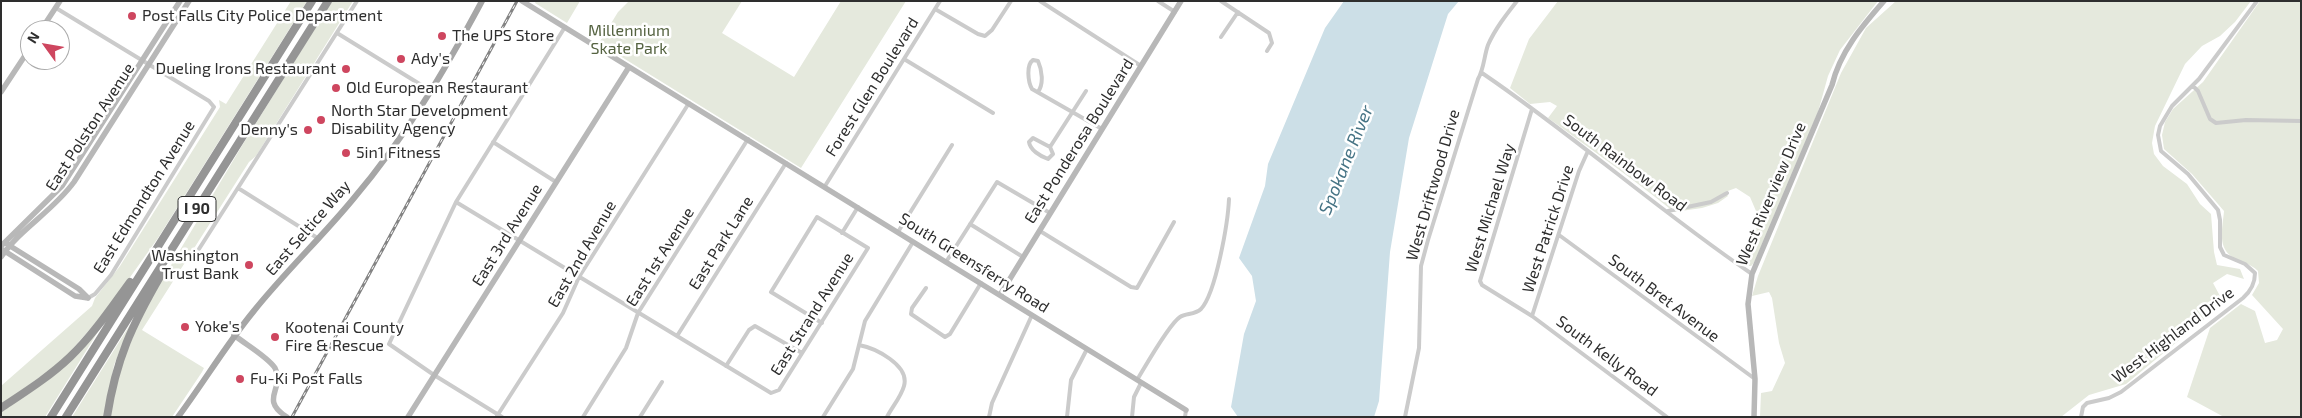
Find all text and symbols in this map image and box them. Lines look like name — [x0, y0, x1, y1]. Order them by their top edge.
place label: Post Falls City Police Department — [142, 6, 382, 26]
marker: Post Falls City Police Department — [126, 10, 138, 22]
street label: Forest Glen Boulevard — [821, 14, 923, 160]
north arrow — [20, 20, 70, 70]
park label: Millennium Skate Park — [588, 21, 670, 59]
place label: The UPS Store — [452, 26, 554, 46]
text: N — [23, 29, 43, 46]
marker: The UPS Store — [436, 30, 448, 42]
place label: Ady's — [411, 49, 450, 69]
marker: Ady's — [395, 53, 407, 65]
street label: East Ponderosa Boulevard — [1020, 55, 1138, 227]
street label: East Polston Avenue — [42, 59, 138, 195]
place label: Dueling Irons Restaurant — [156, 59, 336, 79]
marker: Dueling Irons Restaurant — [340, 63, 352, 75]
place label: Old European Restaurant — [346, 78, 528, 98]
marker: Old European Restaurant — [330, 82, 342, 94]
place label: North Star Development Disability Agency — [331, 101, 508, 139]
water label: Spokane River — [1314, 102, 1378, 218]
street label: West Driftwood Drive — [1402, 107, 1464, 263]
street label: South Rainbow Road — [1559, 110, 1691, 216]
marker: North Star Development Disability Agency — [315, 114, 327, 126]
street label: East Edmondton Avenue — [89, 117, 199, 277]
street label: West Riverview Drive — [1732, 119, 1810, 269]
place label: Denny's — [240, 120, 298, 140]
marker: Denny's — [302, 124, 314, 136]
street label: West Michael Way — [1461, 141, 1519, 275]
place label: 5in1 Fitness — [356, 143, 441, 163]
marker: 5in1 Fitness — [340, 147, 352, 159]
street label: West Patrick Drive — [1518, 163, 1578, 295]
street label: East Seltice Way — [261, 176, 355, 280]
street label: East 3rd Avenue — [468, 180, 546, 290]
street label: East Park Lane — [685, 193, 757, 293]
road number: I 90 — [178, 196, 216, 222]
street label: East 2nd Avenue — [544, 197, 620, 311]
street label: East 1st Avenue — [622, 204, 698, 310]
street label: South Greensferry Road — [895, 209, 1053, 317]
place label: Washington Trust Bank — [151, 246, 239, 284]
street label: East Strand Avenue — [766, 249, 858, 379]
street label: South Bret Avenue — [1605, 250, 1723, 346]
marker: Washington Trust Bank — [243, 259, 255, 271]
street label: West Highland Drive — [2108, 283, 2238, 387]
street label: South Kelly Road — [1552, 312, 1662, 400]
place label: Yoke's — [195, 317, 240, 337]
place label: Kootenai County Fire & Rescue — [285, 318, 404, 356]
marker: Yoke's — [179, 321, 191, 333]
marker: Kootenai County Fire & Rescue — [269, 331, 281, 343]
place label: Fu-Ki Post Falls — [250, 369, 363, 389]
marker: Fu-Ki Post Falls — [234, 373, 246, 385]

